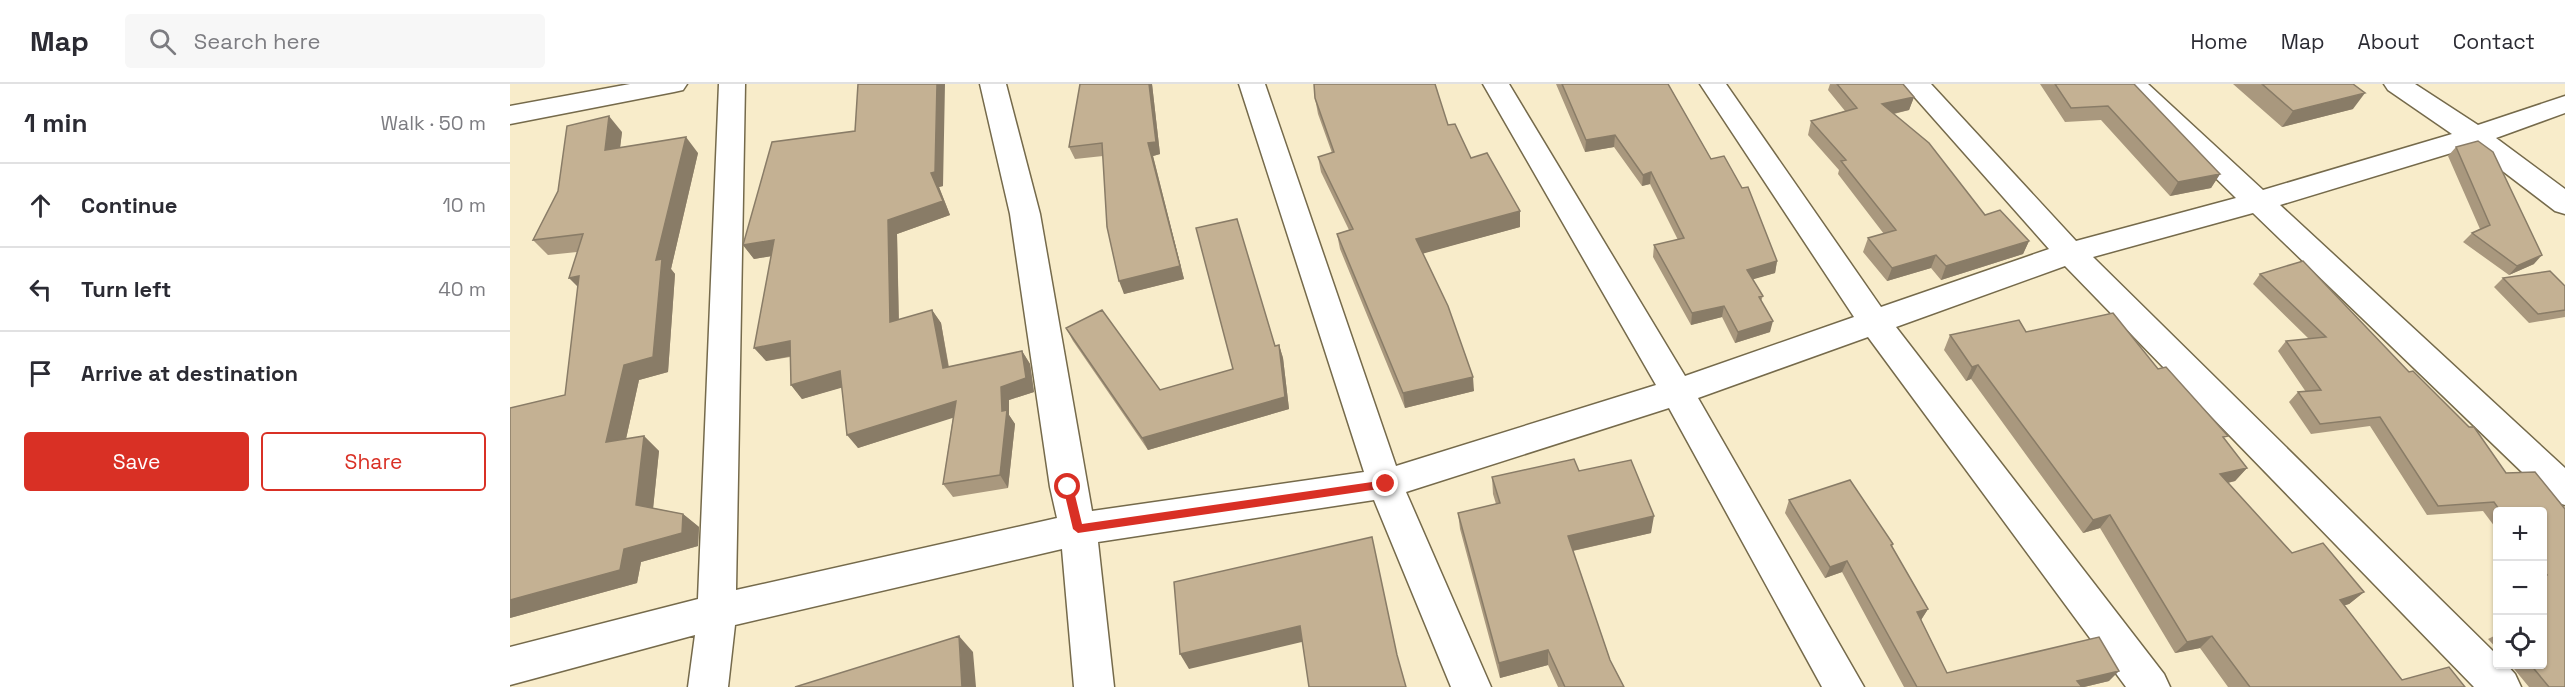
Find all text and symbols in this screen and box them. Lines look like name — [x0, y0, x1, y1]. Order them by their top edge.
search box — [125, 14, 545, 68]
text: Map — [30, 23, 89, 59]
icon: search — [146, 25, 179, 58]
text: Search here — [194, 27, 321, 55]
text: Home — [2190, 28, 2248, 55]
text: Map — [2281, 28, 2325, 55]
text: About — [2358, 28, 2420, 55]
text: Contact — [2453, 28, 2535, 55]
text: 1 min — [24, 106, 88, 140]
text: Walk · 50 m — [380, 110, 486, 136]
icon: ahead — [24, 189, 57, 222]
text: Continue — [81, 191, 177, 219]
text: 10 m — [442, 192, 486, 218]
icon: left — [24, 273, 57, 306]
text: Turn left — [81, 275, 171, 303]
text: 40 m — [438, 276, 486, 302]
icon: arrive — [24, 357, 57, 390]
text: Arrive at destination — [81, 359, 298, 387]
button: Save — [24, 432, 249, 491]
button: Share — [261, 432, 486, 491]
route end — [1372, 470, 1398, 496]
route start — [1054, 473, 1080, 499]
map controls — [2493, 507, 2547, 669]
button: + — [2493, 507, 2547, 561]
button: − — [2493, 561, 2547, 615]
button: locate — [2493, 615, 2547, 669]

